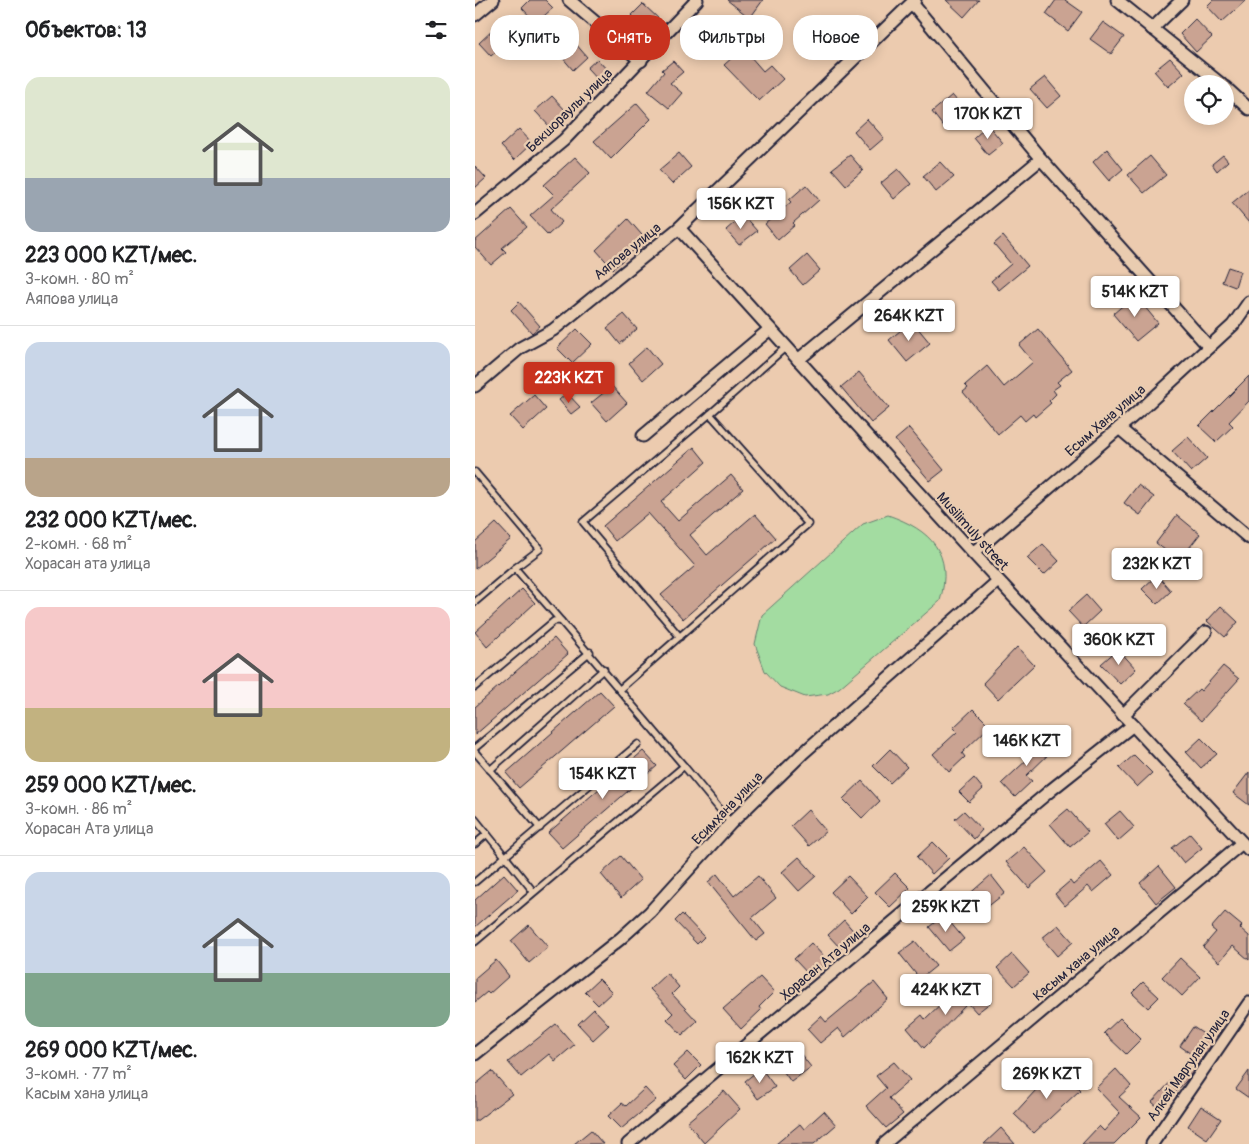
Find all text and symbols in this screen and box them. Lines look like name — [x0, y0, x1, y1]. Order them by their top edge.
chip: Купить — [490, 15, 579, 60]
chip: Снять — [589, 15, 670, 60]
chip: Фильтры — [680, 15, 783, 60]
chip: Новое — [793, 15, 878, 60]
icon: filters — [422, 16, 450, 44]
text: Объектов: 13 — [25, 17, 147, 44]
street label: Бекшораулы улица — [523, 65, 616, 156]
map controls — [1184, 75, 1234, 125]
button: locate — [1184, 75, 1234, 125]
pin: 170K KZT — [936, 98, 1040, 140]
text: 170K KZT — [954, 104, 1022, 124]
icon: home — [193, 109, 283, 199]
pin: 156K KZT — [689, 188, 793, 230]
text: 156K KZT — [708, 194, 774, 214]
street label: Аяпова улица — [590, 219, 664, 284]
text: 223 000 KZT/мес. — [25, 242, 197, 269]
text: 3-комн. · 80 m² — [25, 269, 134, 289]
pin: 514K KZT — [1083, 276, 1187, 318]
text: 514K KZT — [1102, 282, 1168, 302]
text: Аяпова улица — [25, 289, 118, 309]
pin: 264K KZT — [857, 300, 961, 342]
text: 264K KZT — [874, 306, 944, 326]
pin: 223K KZT — [517, 362, 621, 404]
text: 223K KZT — [535, 368, 603, 388]
icon: home — [193, 375, 283, 465]
street label: Есым Хана улица — [1062, 381, 1149, 460]
street label: Musilimuly street — [933, 489, 1012, 574]
text: 232 000 KZT/мес. — [25, 507, 197, 534]
text: 2-комн. · 68 m² — [25, 534, 132, 554]
pin: 232K KZT — [1105, 548, 1209, 590]
text: Хорасан ата улица — [25, 554, 150, 574]
text: 232K KZT — [1123, 554, 1191, 574]
pin: 360K KZT — [1067, 624, 1171, 666]
text: 360K KZT — [1083, 630, 1155, 650]
icon: home — [193, 640, 283, 730]
pin: 146K KZT — [975, 724, 1079, 767]
text: 146K KZT — [993, 731, 1061, 751]
pin: 154K KZT — [551, 758, 655, 800]
text: 154K KZT — [570, 764, 636, 784]
street label: Есимхана улица — [688, 768, 766, 848]
text: 259 000 KZT/мес. — [25, 772, 197, 799]
text: 3-комн. · 86 m² — [25, 799, 132, 819]
text: Хорасан Ата улица — [25, 819, 153, 839]
pin: 259K KZT — [894, 890, 998, 933]
text: 259K KZT — [912, 897, 980, 917]
icon: home — [193, 905, 283, 995]
street label: Хорасан Ата улица — [777, 919, 874, 1004]
street label: Касым хана улица — [1030, 922, 1123, 1005]
pin: 424K KZT — [894, 974, 998, 1016]
text: 424K KZT — [911, 980, 981, 1000]
street label: Алкей Маргулан улица — [1143, 1006, 1234, 1125]
text: 269 000 KZT/мес. — [25, 1037, 198, 1064]
pin: 162K KZT — [708, 1042, 812, 1084]
text: 162K KZT — [726, 1048, 794, 1068]
pin: 269K KZT — [995, 1058, 1099, 1100]
text: 3-комн. · 77 m² — [25, 1064, 132, 1084]
text: 269K KZT — [1012, 1064, 1082, 1084]
text: Касым хана улица — [25, 1084, 148, 1104]

